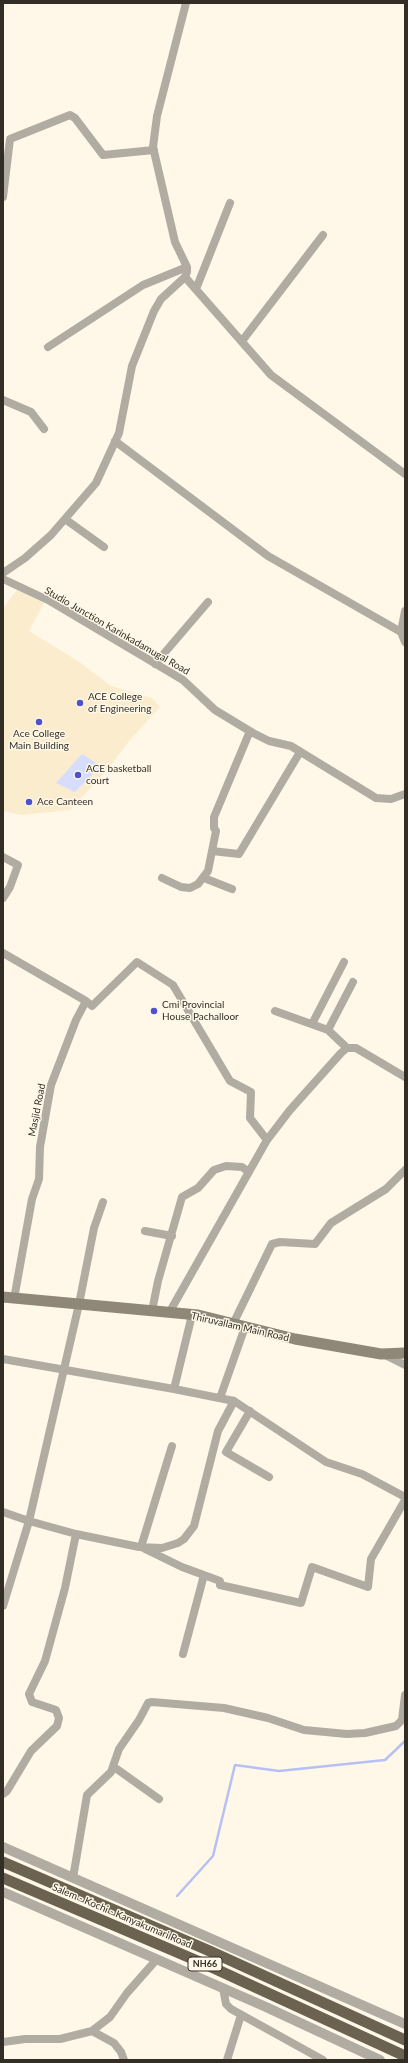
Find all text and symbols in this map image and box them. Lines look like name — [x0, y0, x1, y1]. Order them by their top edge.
street label: Studio Junction Karinkadamugal Road — [42, 584, 192, 678]
place label: ACE College of Engineering — [88, 691, 151, 714]
marker: ACE College of Engineering — [75, 698, 85, 708]
marker: Ace College Main Building — [34, 717, 44, 727]
place label: Ace College Main Building — [9, 728, 69, 752]
place label: ACE basketball court — [86, 763, 151, 786]
marker: ACE basketball court — [73, 770, 83, 780]
place label: Ace Canteen — [37, 796, 93, 808]
marker: Ace Canteen — [24, 797, 34, 807]
place label: Cmi Provincial House Pachalloor — [162, 999, 239, 1022]
marker: Cmi Provincial House Pachalloor — [149, 1006, 159, 1016]
street label: Masjid Road — [26, 1083, 48, 1137]
street label: Thiruvallam Main Road — [190, 1310, 290, 1344]
street label: Salem - Kochi - Kanyakumari Road — [51, 1881, 193, 1951]
road number: NH66 — [188, 1957, 222, 1971]

